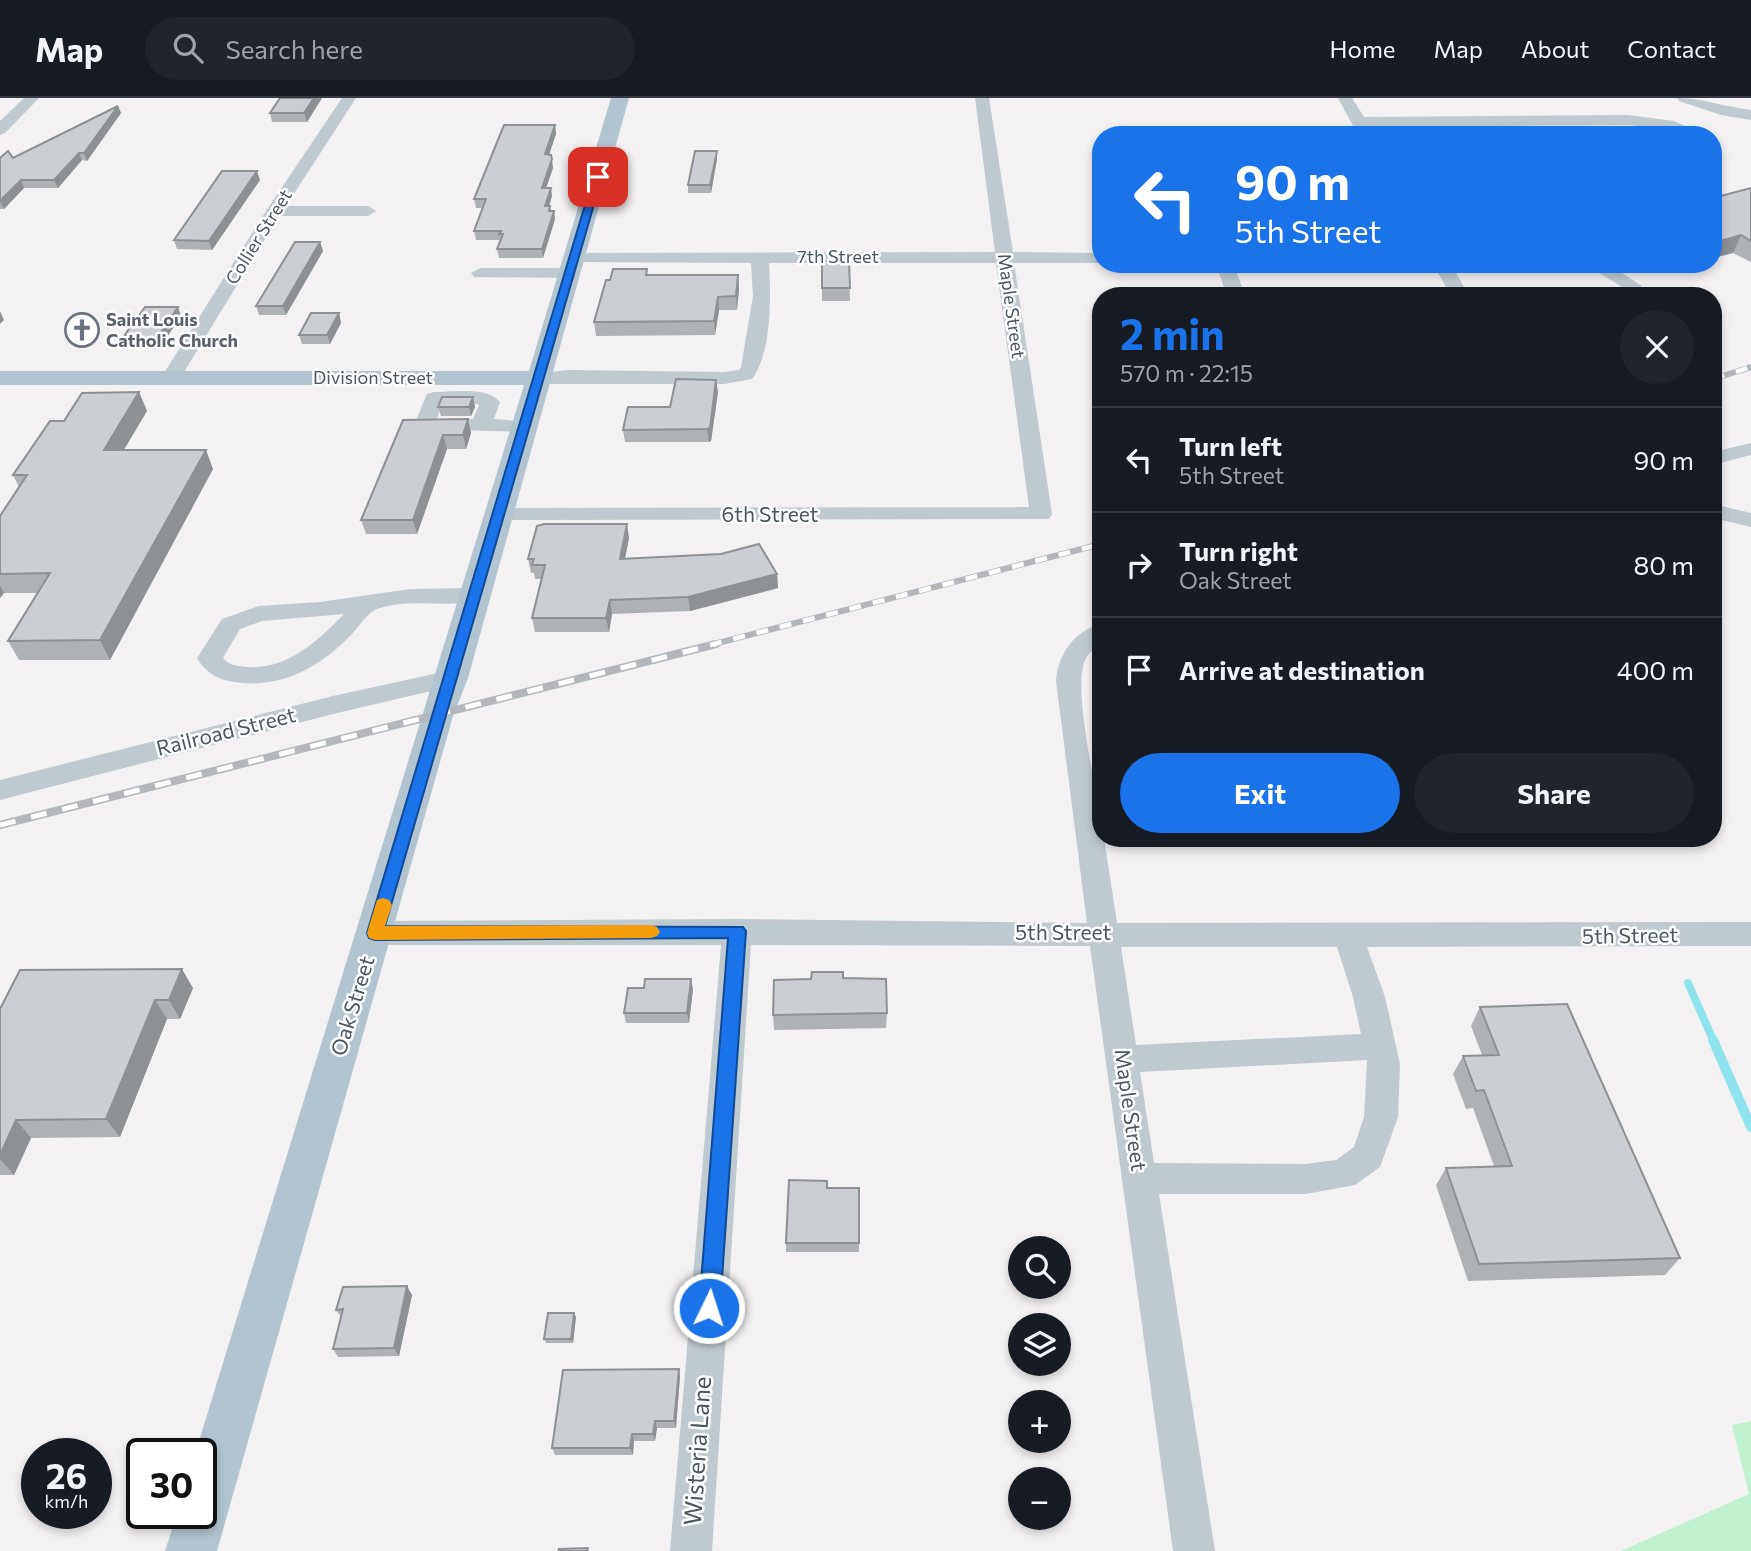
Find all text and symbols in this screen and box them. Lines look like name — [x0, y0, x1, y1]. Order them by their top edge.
search box — [145, 17, 635, 80]
text: Map — [35, 28, 103, 69]
icon: search — [169, 29, 207, 67]
text: Search here — [225, 33, 363, 64]
text: Home — [1330, 34, 1396, 63]
text: Map — [1434, 34, 1483, 63]
text: About — [1521, 34, 1589, 63]
text: Contact — [1627, 34, 1716, 63]
pin — [568, 147, 628, 207]
text: 90 m — [1235, 150, 1350, 210]
icon: left — [1120, 154, 1211, 245]
icon: arrive — [579, 158, 617, 196]
street label: Collier Street — [220, 185, 296, 288]
text: 5th Street — [1235, 210, 1381, 250]
street label: 7th Street — [797, 245, 879, 267]
street label: Maple Street — [994, 252, 1030, 360]
text: 2 min — [1120, 307, 1225, 359]
place label: Saint Louis Catholic Church — [106, 308, 238, 351]
button: close — [1620, 310, 1694, 384]
church icon: Saint Louis Catholic Church — [63, 311, 101, 349]
text: 570 m · 22:15 — [1120, 359, 1253, 387]
street label: Division Street — [313, 366, 433, 388]
text: Turn left — [1179, 430, 1282, 461]
icon: left — [1120, 441, 1158, 479]
text: 90 m — [1634, 444, 1694, 475]
text: 5th Street — [1179, 461, 1284, 489]
street label: 6th Street — [722, 501, 818, 526]
text: Turn right — [1179, 535, 1298, 566]
icon: right — [1120, 546, 1158, 584]
text: 80 m — [1634, 549, 1694, 580]
text: Oak Street — [1179, 566, 1292, 594]
icon: arrive — [1120, 651, 1158, 689]
text: Arrive at destination — [1179, 654, 1425, 685]
text: 400 m — [1617, 654, 1694, 685]
street label: Railroad Street — [153, 701, 298, 760]
button: Exit — [1120, 753, 1400, 833]
button: Share — [1414, 753, 1694, 833]
street label: 5th Street — [1015, 919, 1111, 944]
street label: 5th Street — [1582, 921, 1678, 948]
street label: Oak Street — [325, 953, 379, 1058]
street label: Maple Street — [1111, 1047, 1152, 1172]
map controls — [1008, 1236, 1071, 1530]
button: search — [1008, 1236, 1071, 1299]
position arrow — [672, 1271, 746, 1345]
button: layers — [1008, 1313, 1071, 1376]
street label: Wisteria Lane — [677, 1375, 716, 1526]
button: + — [1008, 1390, 1071, 1453]
speed limit sign: 30 — [126, 1438, 217, 1529]
text: 26 — [46, 1453, 87, 1496]
button: − — [1008, 1467, 1071, 1530]
text: km/h — [45, 1490, 88, 1512]

